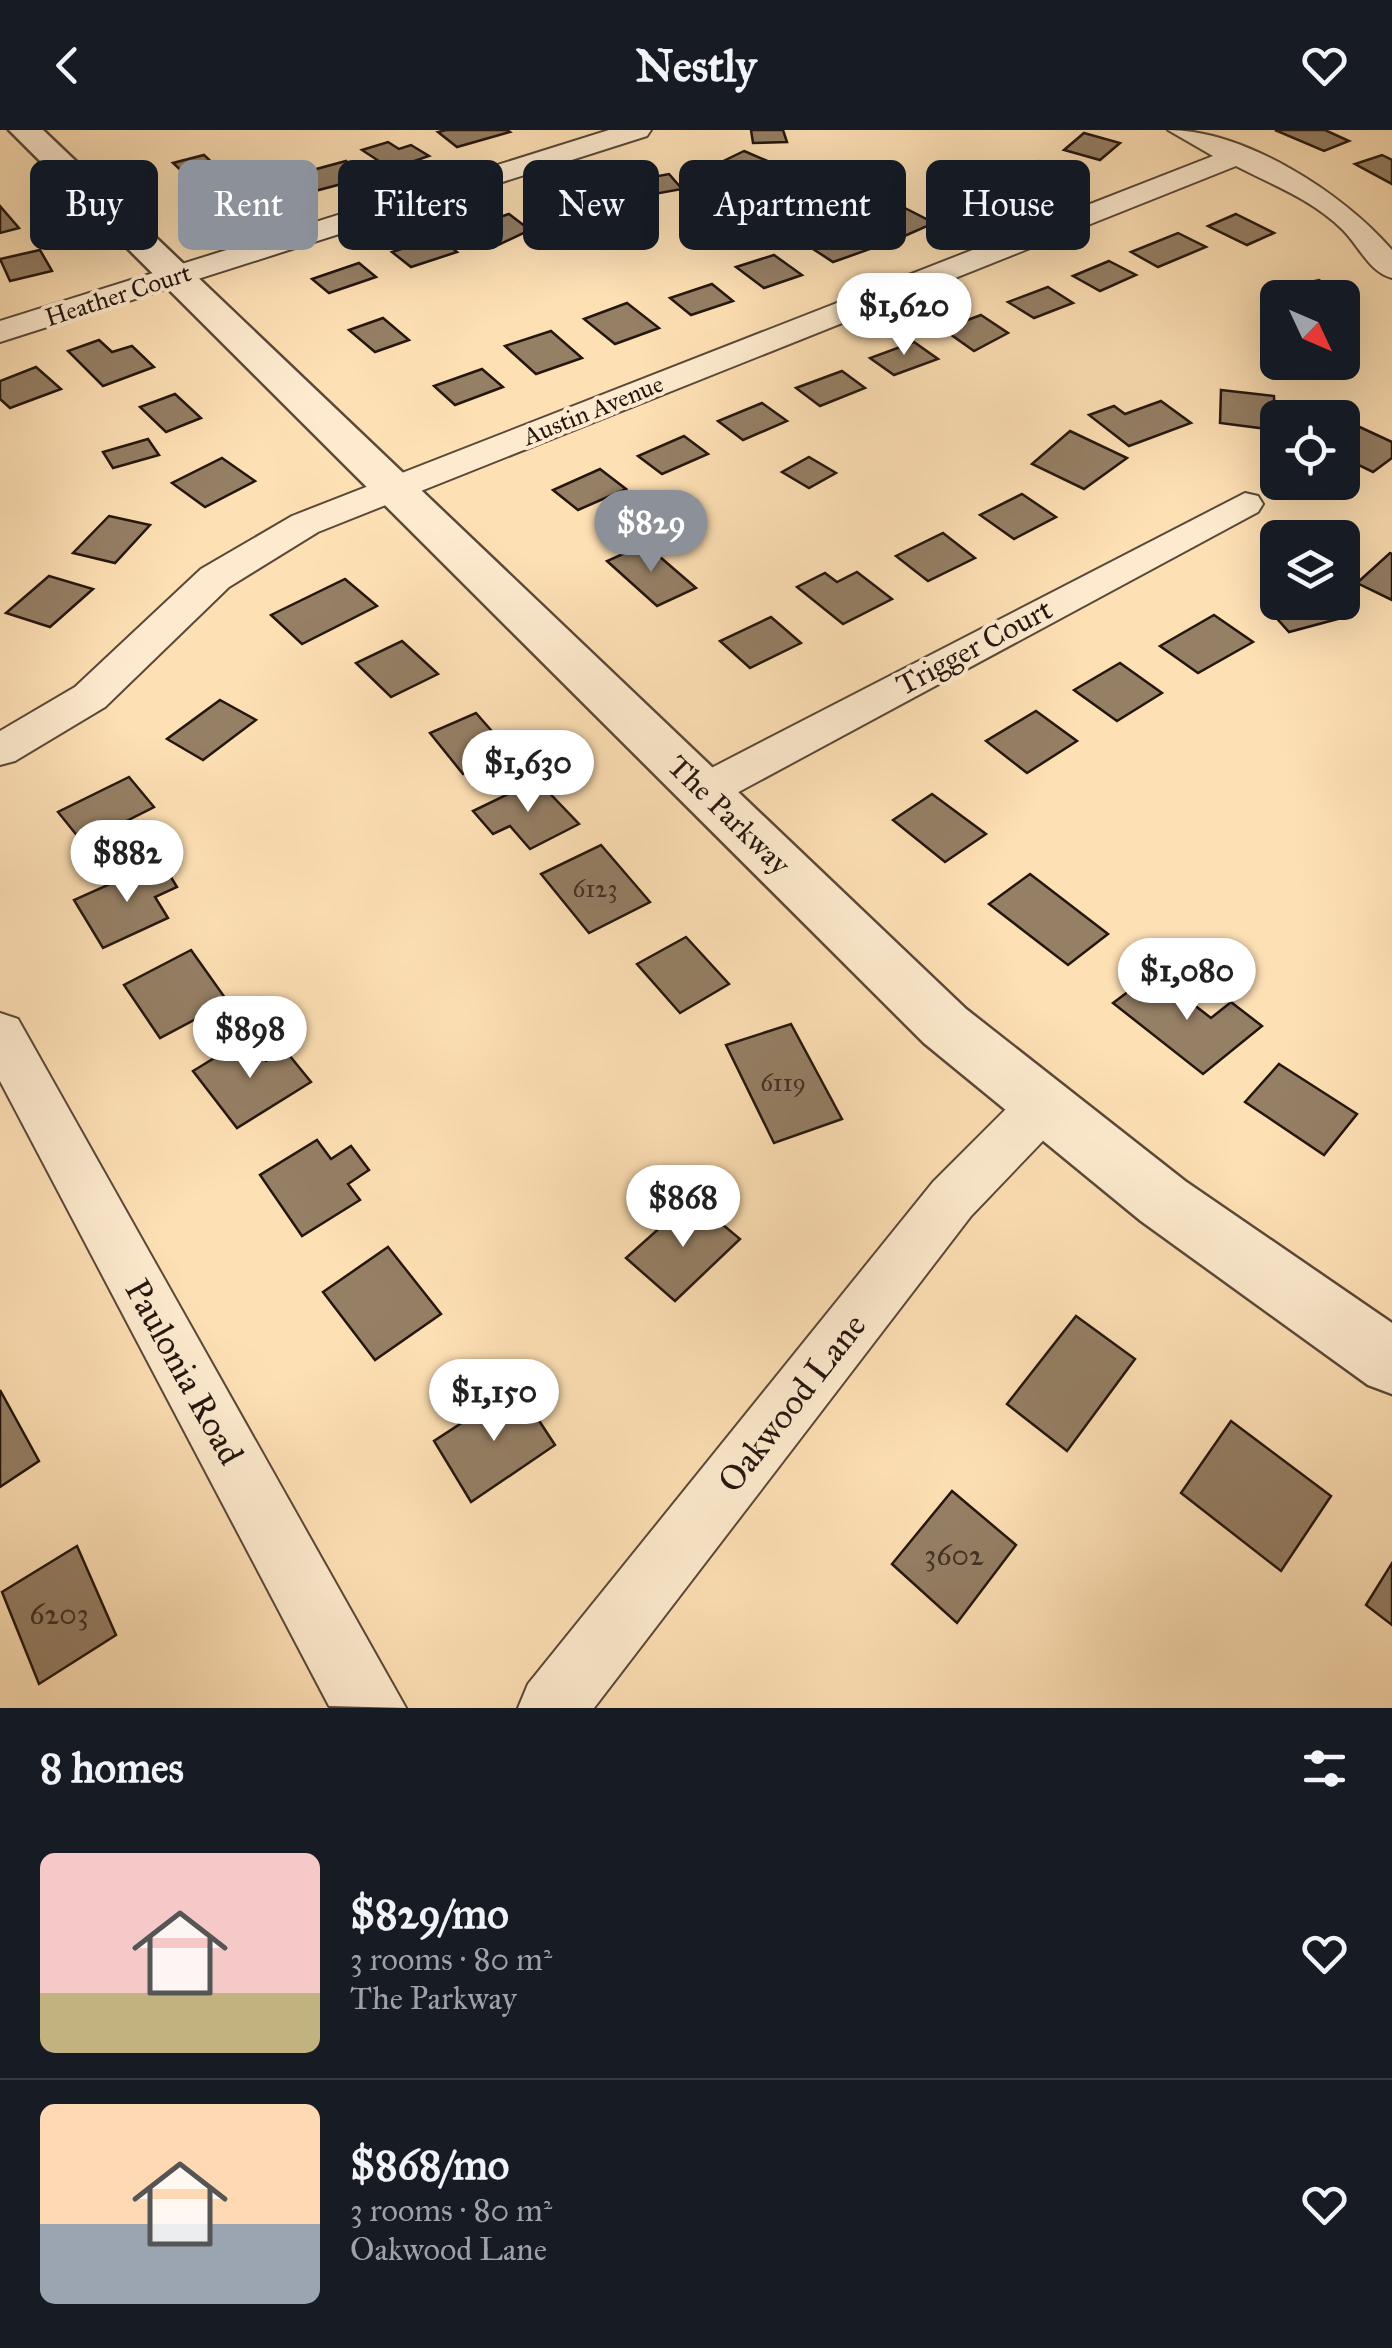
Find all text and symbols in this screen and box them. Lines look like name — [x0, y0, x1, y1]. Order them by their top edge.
icon: back — [40, 38, 95, 93]
text: Nestly — [635, 38, 757, 93]
icon: heart — [1297, 38, 1352, 93]
chip: Buy — [30, 160, 158, 250]
chip: Rent — [178, 160, 318, 250]
chip: Filters — [338, 160, 503, 250]
chip: New — [523, 160, 659, 250]
chip: Apartment — [679, 160, 906, 250]
chip: House — [926, 160, 1090, 250]
street label: Heather Court — [41, 257, 195, 333]
pin: $1,620 — [823, 273, 985, 358]
north arrow — [1260, 280, 1360, 380]
map controls — [1260, 280, 1360, 620]
text: $1,620 — [859, 286, 949, 325]
street label: Austin Avenue — [517, 368, 668, 453]
button: locate — [1260, 400, 1360, 500]
pin: $829 — [592, 490, 710, 575]
text: $829 — [616, 503, 686, 542]
button: layers — [1260, 520, 1360, 620]
street label: Trigger Court — [890, 591, 1058, 703]
pin: $1,630 — [447, 730, 609, 815]
text: $1,630 — [484, 743, 572, 782]
street label: The Parkway — [660, 748, 798, 883]
pin: $882 — [68, 820, 186, 905]
text: $882 — [92, 833, 162, 872]
house number: 6123 — [573, 873, 617, 904]
pin: $1,080 — [1106, 938, 1268, 1023]
text: $1,080 — [1140, 951, 1234, 990]
pin: $898 — [191, 996, 309, 1081]
text: $898 — [215, 1009, 285, 1048]
house number: 6119 — [760, 1067, 806, 1098]
pin: $868 — [624, 1165, 742, 1250]
text: $868 — [648, 1178, 718, 1217]
street label: Paulonia Road — [115, 1272, 253, 1473]
street label: Oakwood Lane — [709, 1305, 875, 1501]
pin: $1,150 — [413, 1359, 575, 1444]
text: $1,150 — [451, 1372, 537, 1411]
house number: 3602 — [924, 1537, 984, 1573]
house number: 6203 — [29, 1596, 89, 1632]
icon: filters — [1297, 1741, 1352, 1796]
text: 8 homes — [40, 1742, 184, 1794]
text: $829/mo — [350, 1888, 509, 1940]
icon: home — [120, 1893, 240, 2013]
icon: heart — [1297, 1926, 1352, 1981]
text: 3 rooms · 80 m² — [350, 1940, 552, 1979]
text: The Parkway — [350, 1979, 517, 2018]
text: $868/mo — [350, 2139, 509, 2191]
icon: home — [120, 2144, 240, 2264]
icon: heart — [1297, 2177, 1352, 2232]
text: 3 rooms · 80 m² — [350, 2191, 552, 2230]
text: Oakwood Lane — [350, 2230, 547, 2269]

